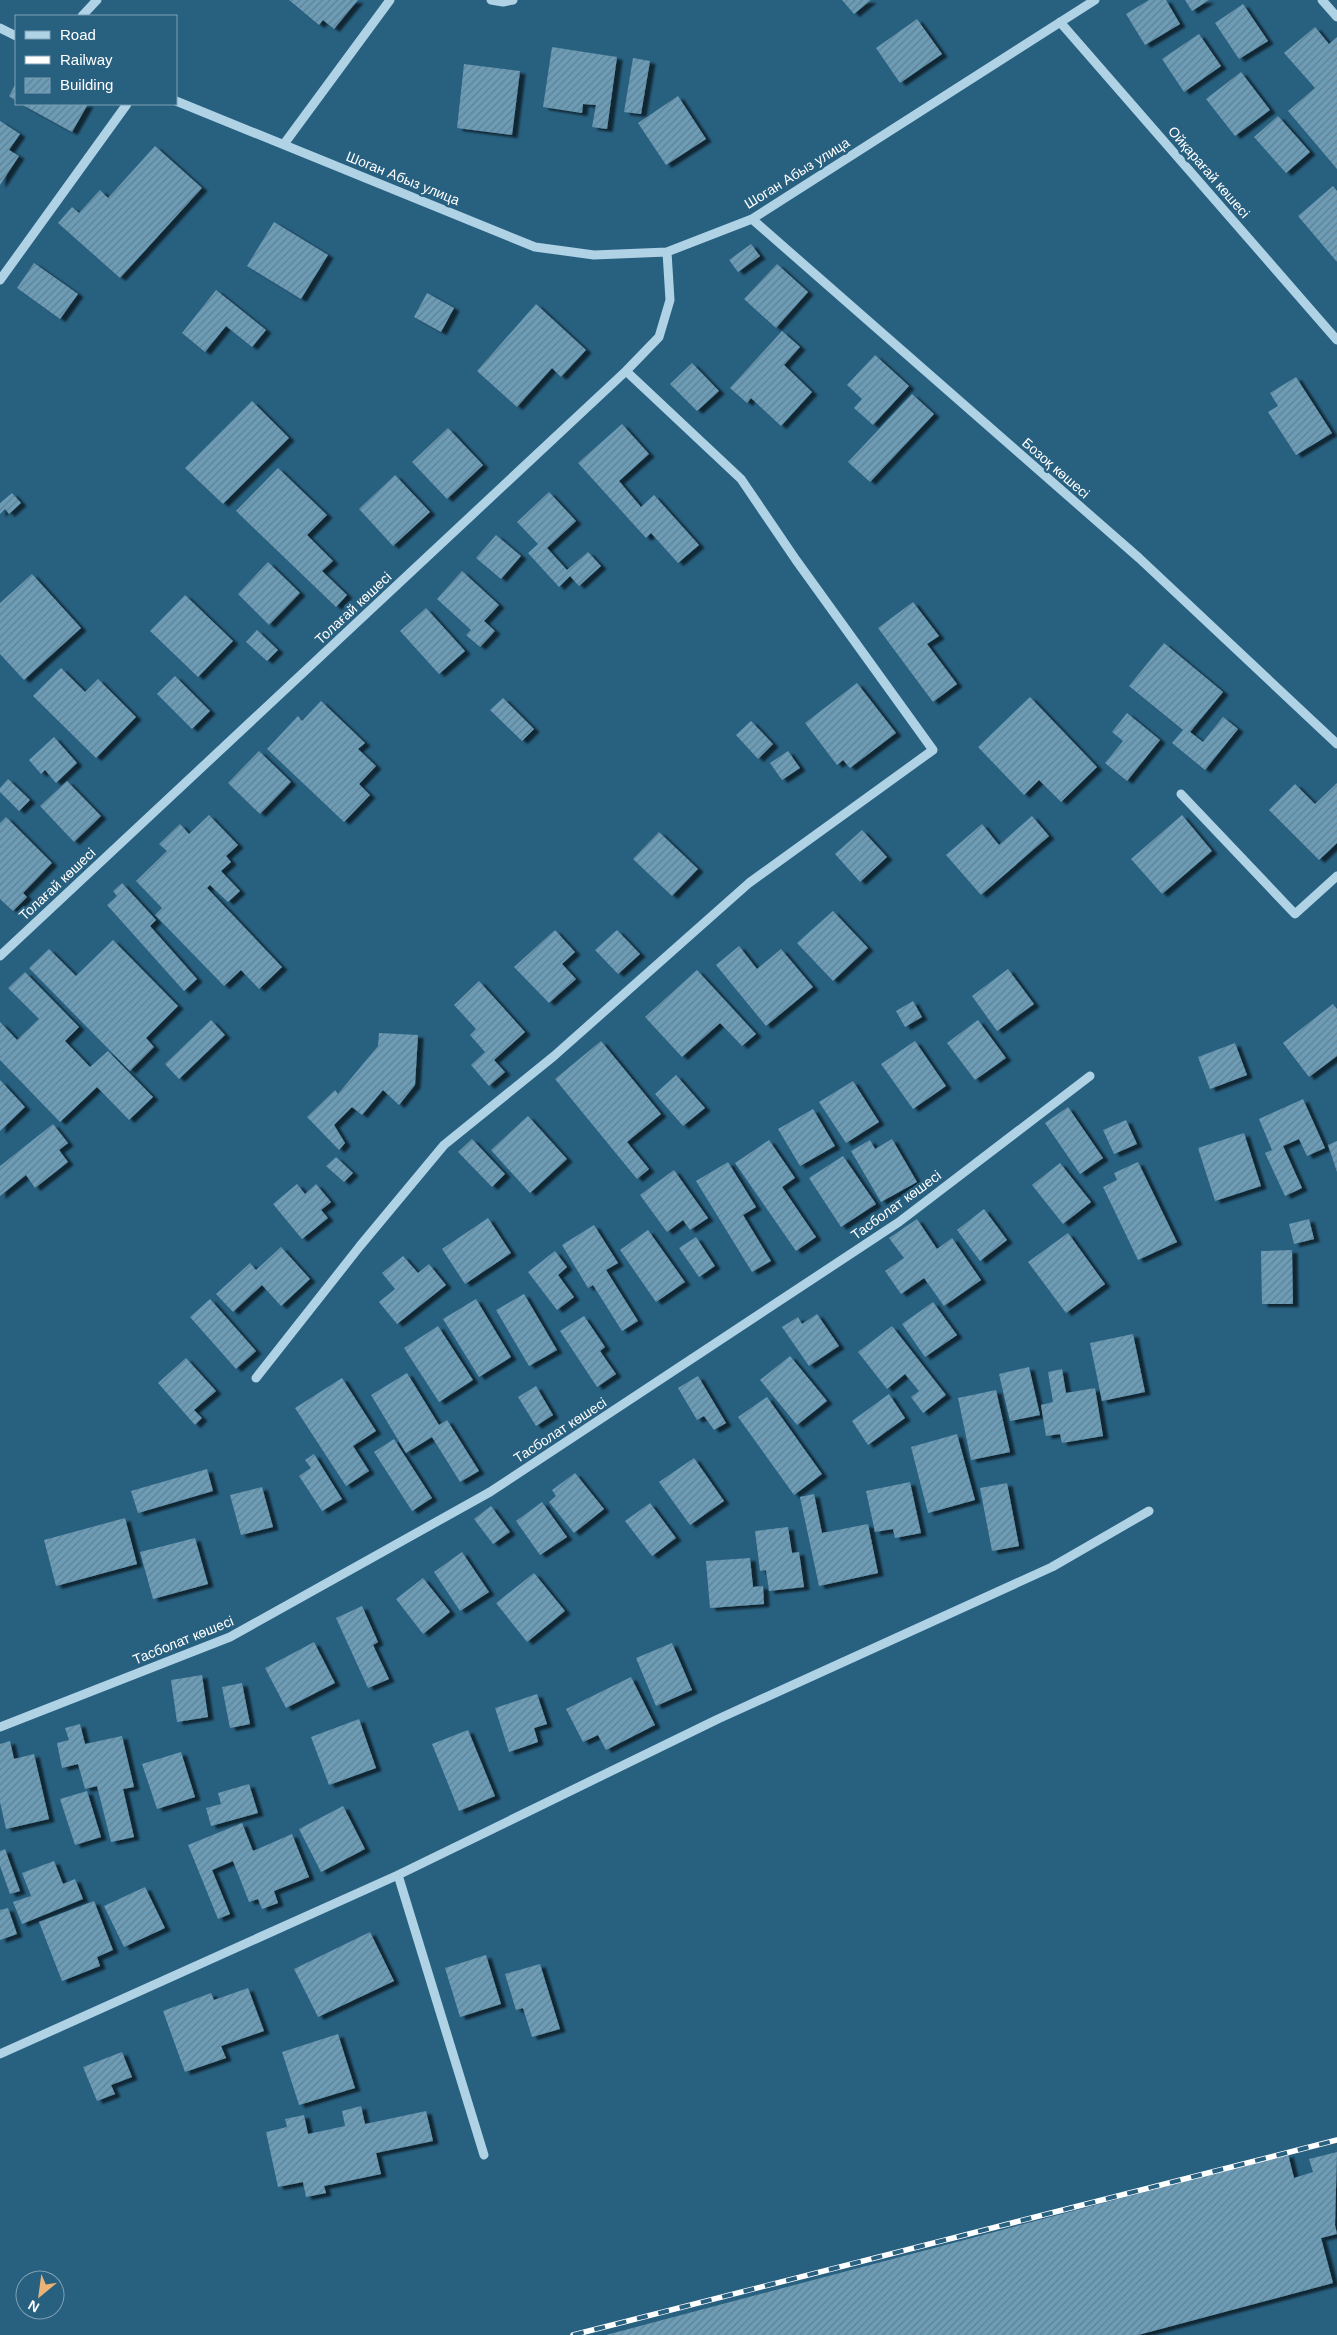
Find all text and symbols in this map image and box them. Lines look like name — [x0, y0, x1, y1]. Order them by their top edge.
legend — [15, 15, 178, 105]
text: Road — [60, 26, 96, 43]
text: Railway — [60, 51, 113, 68]
text: Building — [60, 76, 113, 93]
street label: Ойқарағай көшесі — [1165, 123, 1253, 221]
street label: Шоган Абыз улица — [741, 134, 853, 212]
street label: Шоган Абыз улица — [344, 148, 462, 208]
street label: Бозоқ көшесі — [1019, 434, 1093, 502]
street label: Толағай көшесі — [312, 569, 394, 647]
street label: Толағай көшесі — [16, 845, 98, 923]
street label: Тасболат көшесі — [848, 1167, 944, 1243]
street label: Тасболат көшесі — [511, 1394, 609, 1466]
street label: Тасболат көшесі — [130, 1613, 236, 1667]
north arrow — [15, 2270, 65, 2320]
text: N — [25, 2297, 42, 2316]

